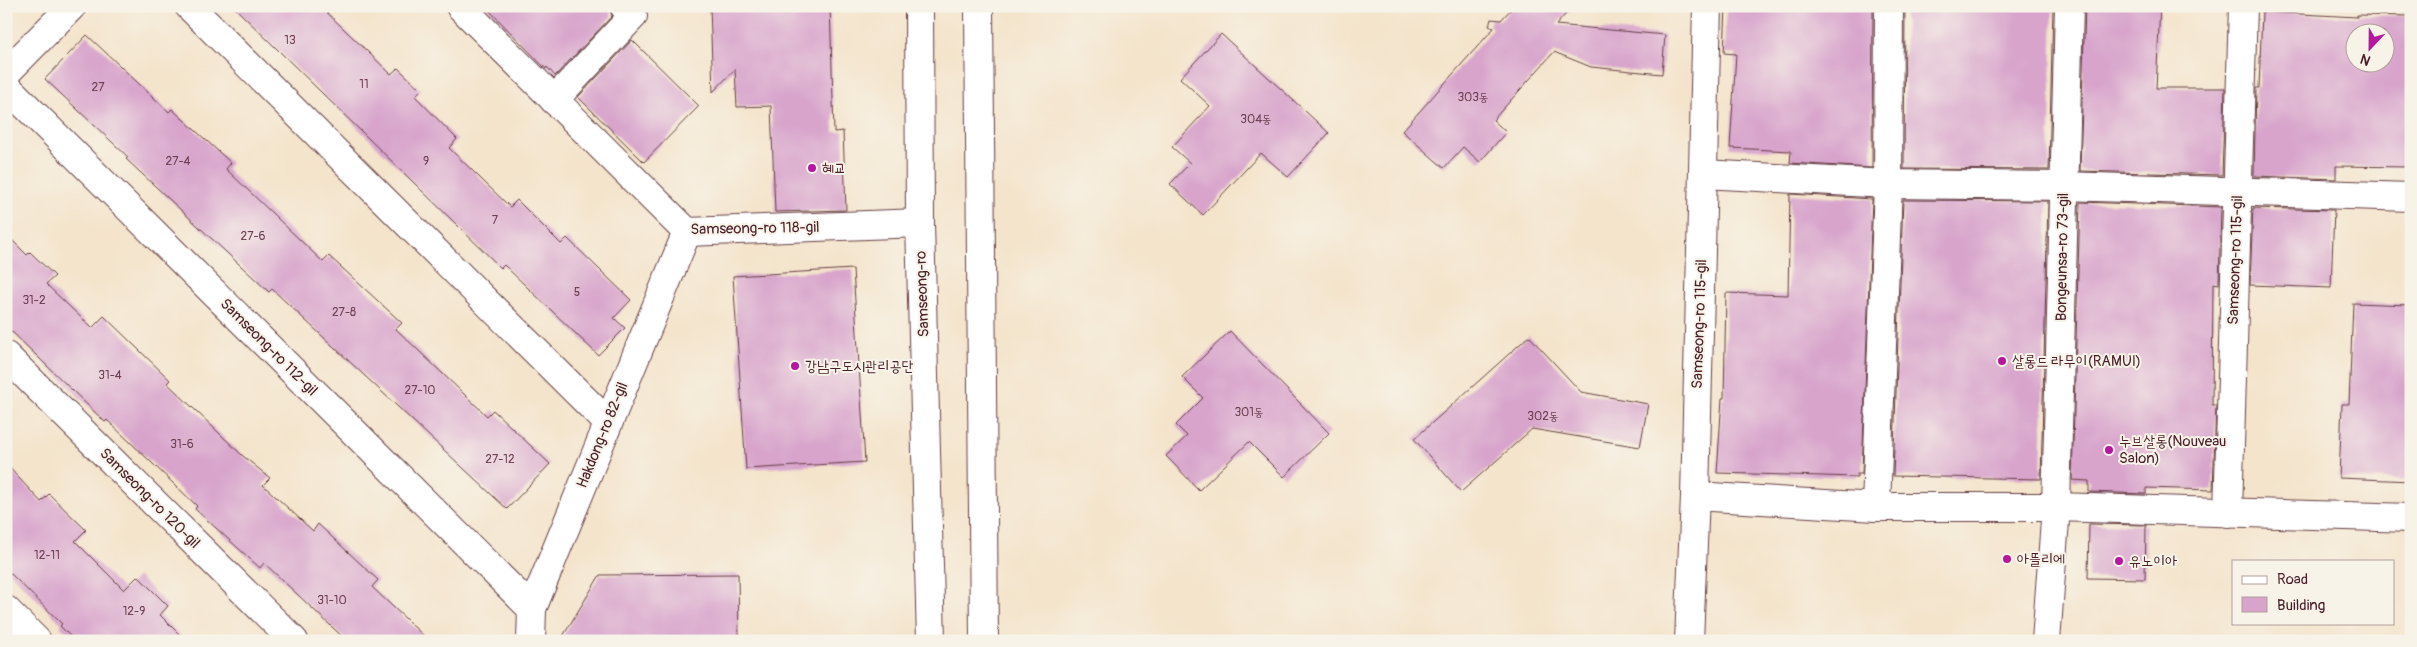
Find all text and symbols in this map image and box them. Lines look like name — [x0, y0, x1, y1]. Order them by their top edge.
north arrow — [2344, 22, 2394, 72]
house number: 13 — [284, 33, 296, 48]
text: N — [2358, 50, 2373, 69]
house number: 11 — [359, 77, 369, 92]
house number: 27 — [91, 80, 105, 95]
house number: 303동 — [1457, 90, 1489, 105]
house number: 304동 — [1240, 112, 1272, 127]
house number: 27-4 — [165, 154, 191, 169]
house number: 9 — [423, 154, 429, 169]
place label: 혜교 — [822, 159, 846, 178]
marker: 혜교 — [806, 162, 818, 174]
street label: Bongeunsa-ro 73-gil — [2052, 193, 2073, 321]
street label: Samseong-ro 115-gil — [2224, 195, 2247, 325]
house number: 7 — [492, 213, 499, 228]
street label: Samseong-ro 118-gil — [690, 218, 820, 239]
house number: 27-6 — [240, 229, 266, 244]
street label: Samseong-ro — [911, 250, 934, 337]
street label: Samseong-ro 115-gil — [1688, 259, 1711, 389]
house number: 5 — [574, 285, 580, 300]
house number: 31-2 — [22, 293, 46, 308]
street label: Samseong-ro 112-gil — [216, 295, 321, 400]
house number: 27-8 — [332, 305, 356, 320]
place label: 살롱드 라무이(RAMUI) — [2012, 352, 2141, 371]
marker: 살롱드 라무이(RAMUI) — [1996, 355, 2008, 367]
place label: 강남구도시관리공단 — [805, 357, 914, 376]
marker: 강남구도시관리공단 — [789, 360, 801, 372]
house number: 31-4 — [98, 368, 122, 383]
street label: Hakdong-ro 82-gil — [573, 379, 632, 491]
house number: 27-10 — [404, 383, 436, 398]
house number: 301동 — [1234, 405, 1264, 420]
house number: 302동 — [1527, 409, 1559, 424]
place label: 누브살롱(Nouveau Salon) — [2119, 432, 2226, 468]
house number: 31-6 — [170, 437, 194, 452]
street label: Samseong-ro 120-gil — [95, 444, 204, 553]
marker: 누브살롱(Nouveau Salon) — [2103, 444, 2115, 456]
house number: 27-12 — [485, 452, 515, 467]
house number: 12-11 — [34, 548, 60, 563]
place label: 아뜰리에 — [2017, 550, 2065, 569]
place label: 유노이아 — [2129, 552, 2177, 571]
marker: 아뜰리에 — [2001, 553, 2013, 565]
marker: 유노이아 — [2113, 555, 2125, 567]
legend — [2232, 560, 2394, 624]
text: Road — [2277, 570, 2308, 589]
house number: 31-10 — [317, 593, 347, 608]
text: Building — [2277, 596, 2325, 615]
house number: 12-9 — [123, 604, 145, 619]

